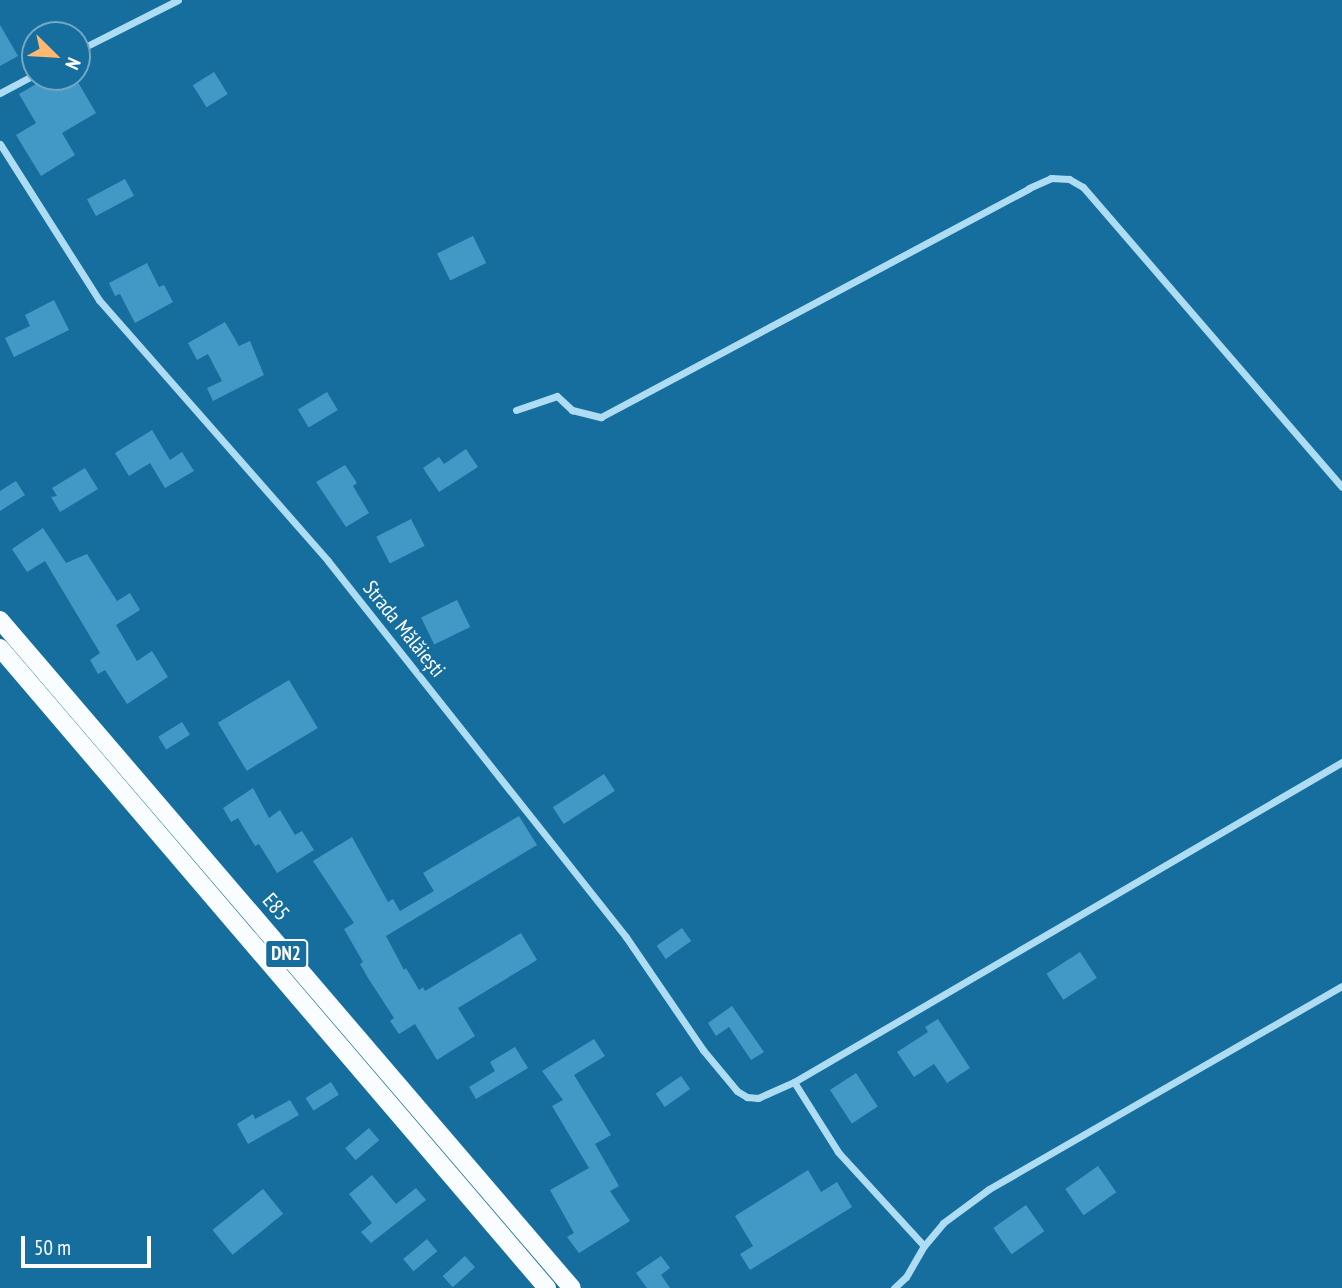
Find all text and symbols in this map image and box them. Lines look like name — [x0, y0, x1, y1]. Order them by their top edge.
north arrow — [21, 21, 91, 91]
text: N — [60, 54, 86, 73]
street label: Strada Mălăiești — [358, 576, 450, 682]
street label: E85 — [257, 888, 295, 926]
road number: DN2 — [263, 938, 309, 970]
scale bar — [24, 1222, 154, 1266]
text: 50 m — [34, 1234, 71, 1261]

